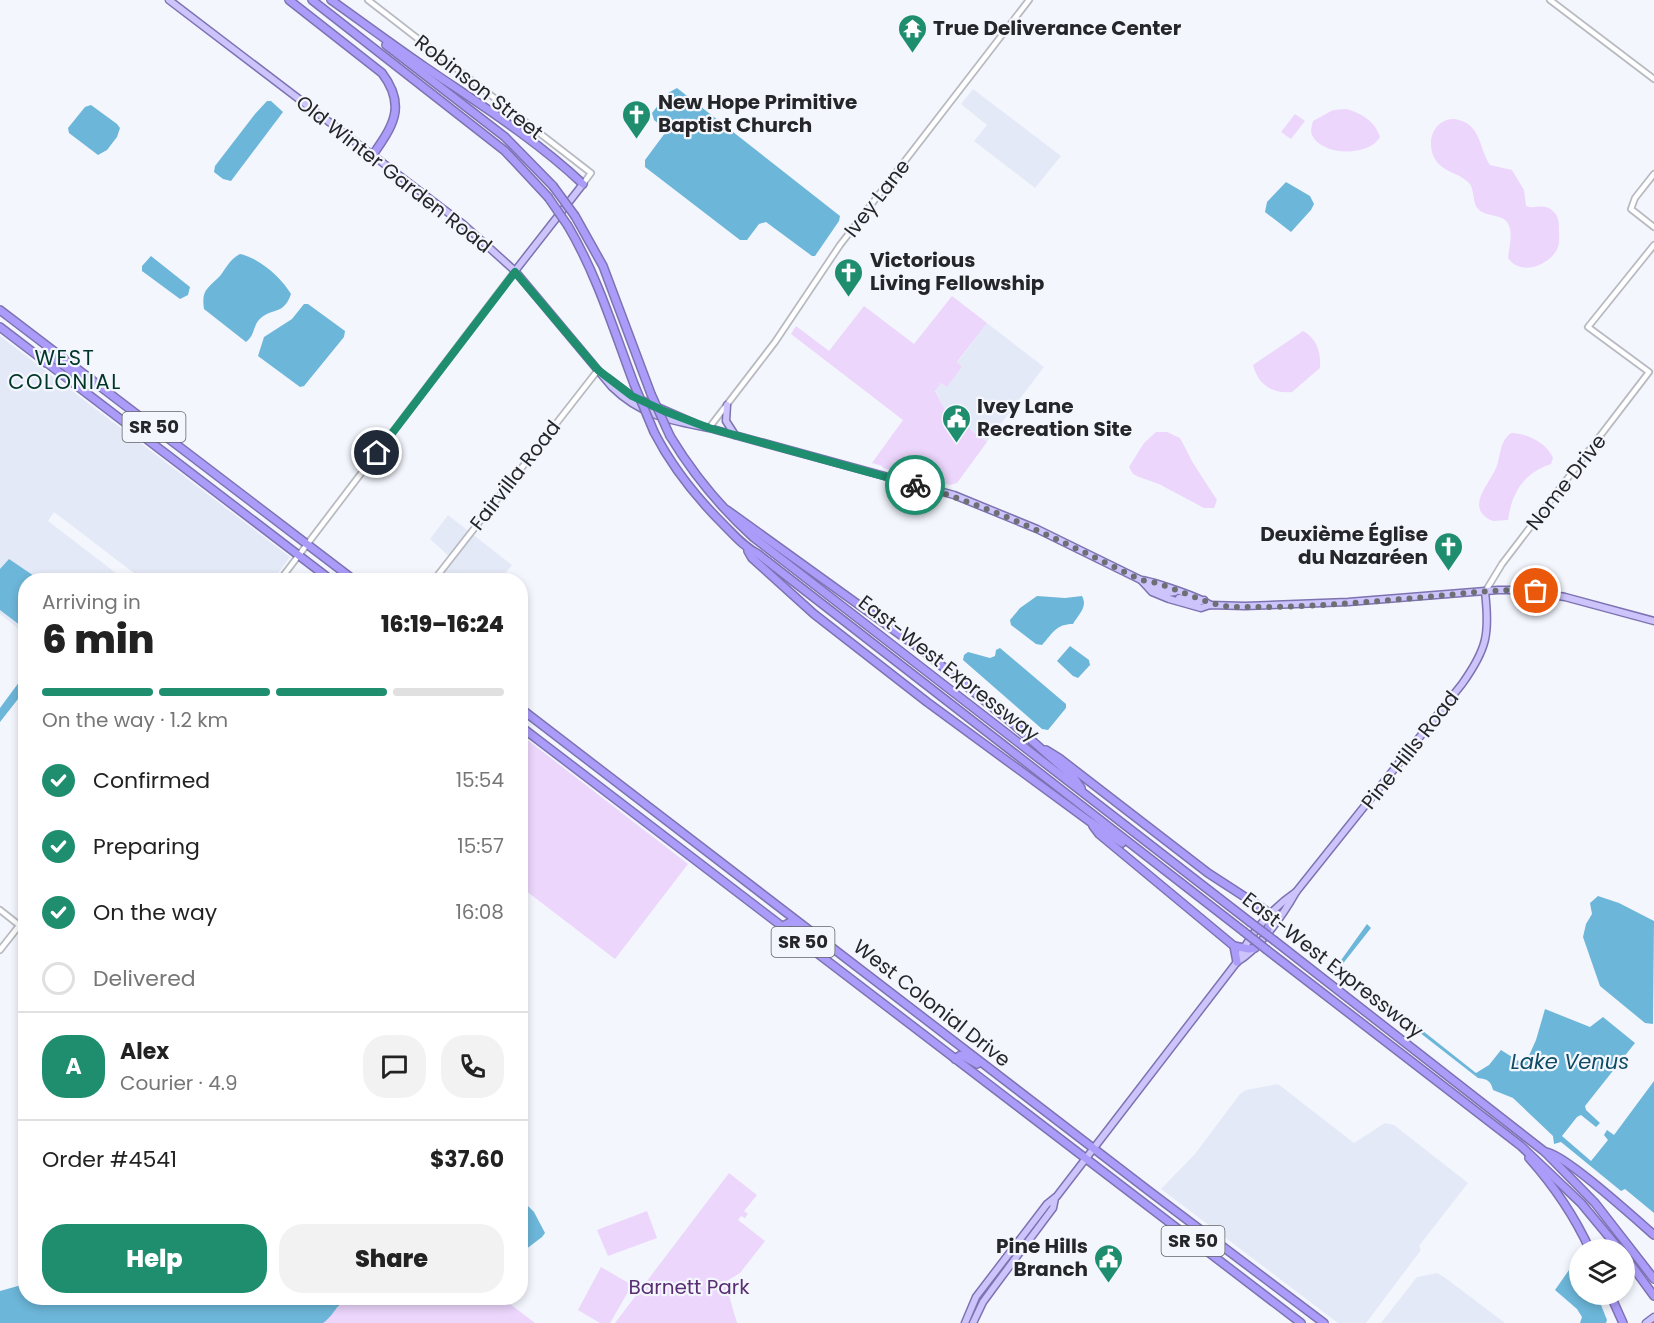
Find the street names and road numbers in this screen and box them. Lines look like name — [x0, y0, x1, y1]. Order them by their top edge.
street label: Robinson Street — [409, 28, 549, 146]
street label: Old Winter Garden Road — [290, 89, 498, 259]
street label: Ivey Lane — [837, 153, 917, 243]
road number: SR 50 — [122, 412, 186, 442]
street label: Fairvilla Road — [463, 414, 567, 536]
street label: Nome Drive — [1519, 428, 1613, 536]
street label: East-West Expressway — [853, 588, 1045, 748]
street label: Pine Hills Road — [1355, 685, 1465, 815]
street label: East-West Expressway — [1237, 885, 1429, 1045]
road number: SR 50 — [772, 927, 834, 957]
street label: West Colonial Drive — [847, 933, 1017, 1073]
road number: SR 50 — [1162, 1226, 1224, 1256]

